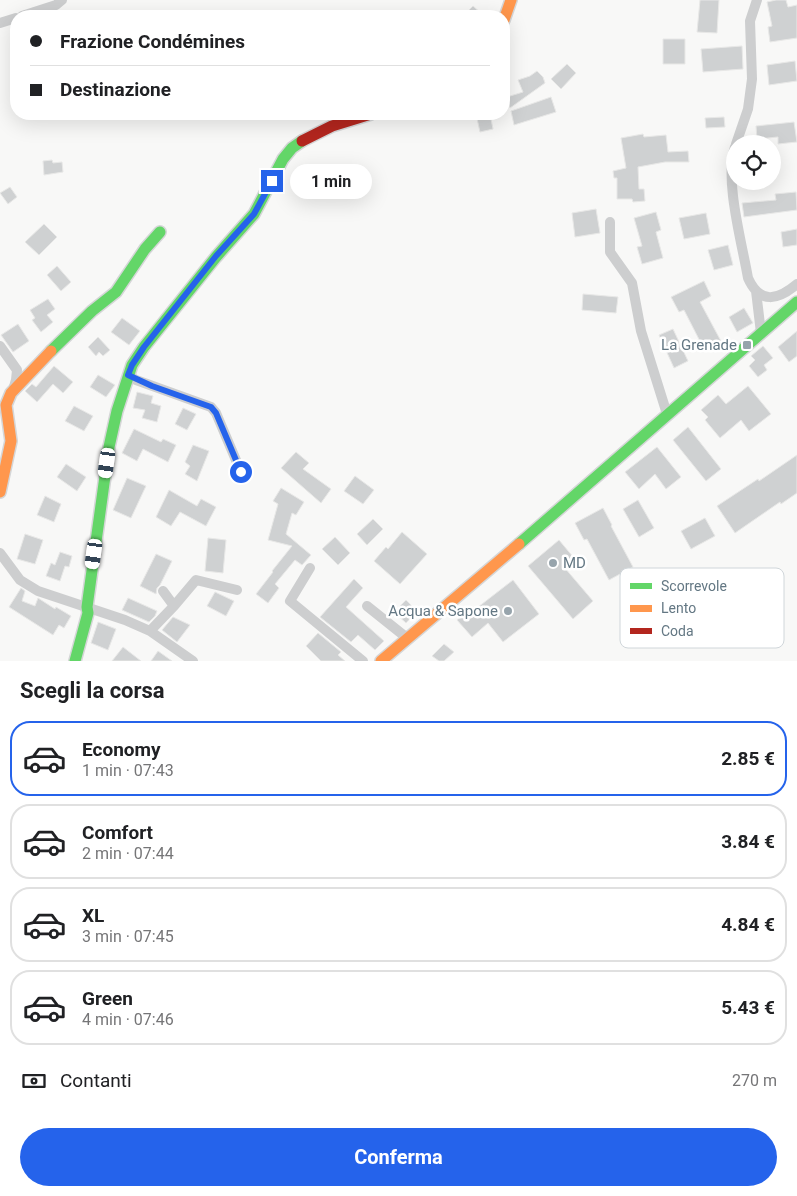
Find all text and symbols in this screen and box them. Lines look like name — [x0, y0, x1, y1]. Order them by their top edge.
text: Frazione Condémines — [60, 30, 245, 53]
text: Destinazione — [60, 78, 171, 101]
map controls — [726, 135, 781, 190]
button: locate — [726, 135, 781, 190]
callout: 1 min — [290, 164, 372, 198]
route end — [261, 170, 283, 192]
text: 1 min — [311, 172, 351, 191]
place label: La Grenade — [661, 336, 737, 354]
marker: La Grenade — [741, 339, 753, 351]
car — [97, 447, 116, 479]
route start — [230, 461, 252, 483]
car — [84, 538, 103, 570]
place label: MD — [563, 554, 586, 572]
marker: MD — [547, 557, 559, 569]
legend — [620, 568, 784, 648]
text: Scorrevole — [661, 578, 727, 594]
text: Lento — [661, 600, 696, 616]
place label: Acqua & Sapone — [388, 602, 498, 620]
marker: Acqua & Sapone — [502, 605, 514, 617]
text: Coda — [661, 623, 694, 639]
text: Scegli la corsa — [20, 678, 165, 703]
icon: car — [22, 736, 67, 781]
text: Economy — [82, 738, 161, 761]
text: 2.85 € — [721, 747, 775, 770]
text: 1 min · 07:43 — [82, 761, 174, 780]
icon: car — [22, 819, 67, 864]
text: Comfort — [82, 821, 153, 844]
text: 3.84 € — [721, 830, 775, 853]
text: 2 min · 07:44 — [82, 844, 174, 863]
icon: car — [22, 902, 67, 947]
text: XL — [82, 904, 104, 927]
text: 4.84 € — [721, 913, 775, 936]
text: 3 min · 07:45 — [82, 927, 174, 946]
icon: car — [22, 985, 67, 1030]
text: Green — [82, 987, 133, 1010]
text: 5.43 € — [721, 996, 775, 1019]
text: 4 min · 07:46 — [82, 1010, 174, 1029]
icon: cash — [20, 1067, 48, 1095]
text: Contanti — [60, 1069, 132, 1092]
text: 270 m — [732, 1071, 777, 1090]
button: Conferma — [20, 1128, 777, 1186]

